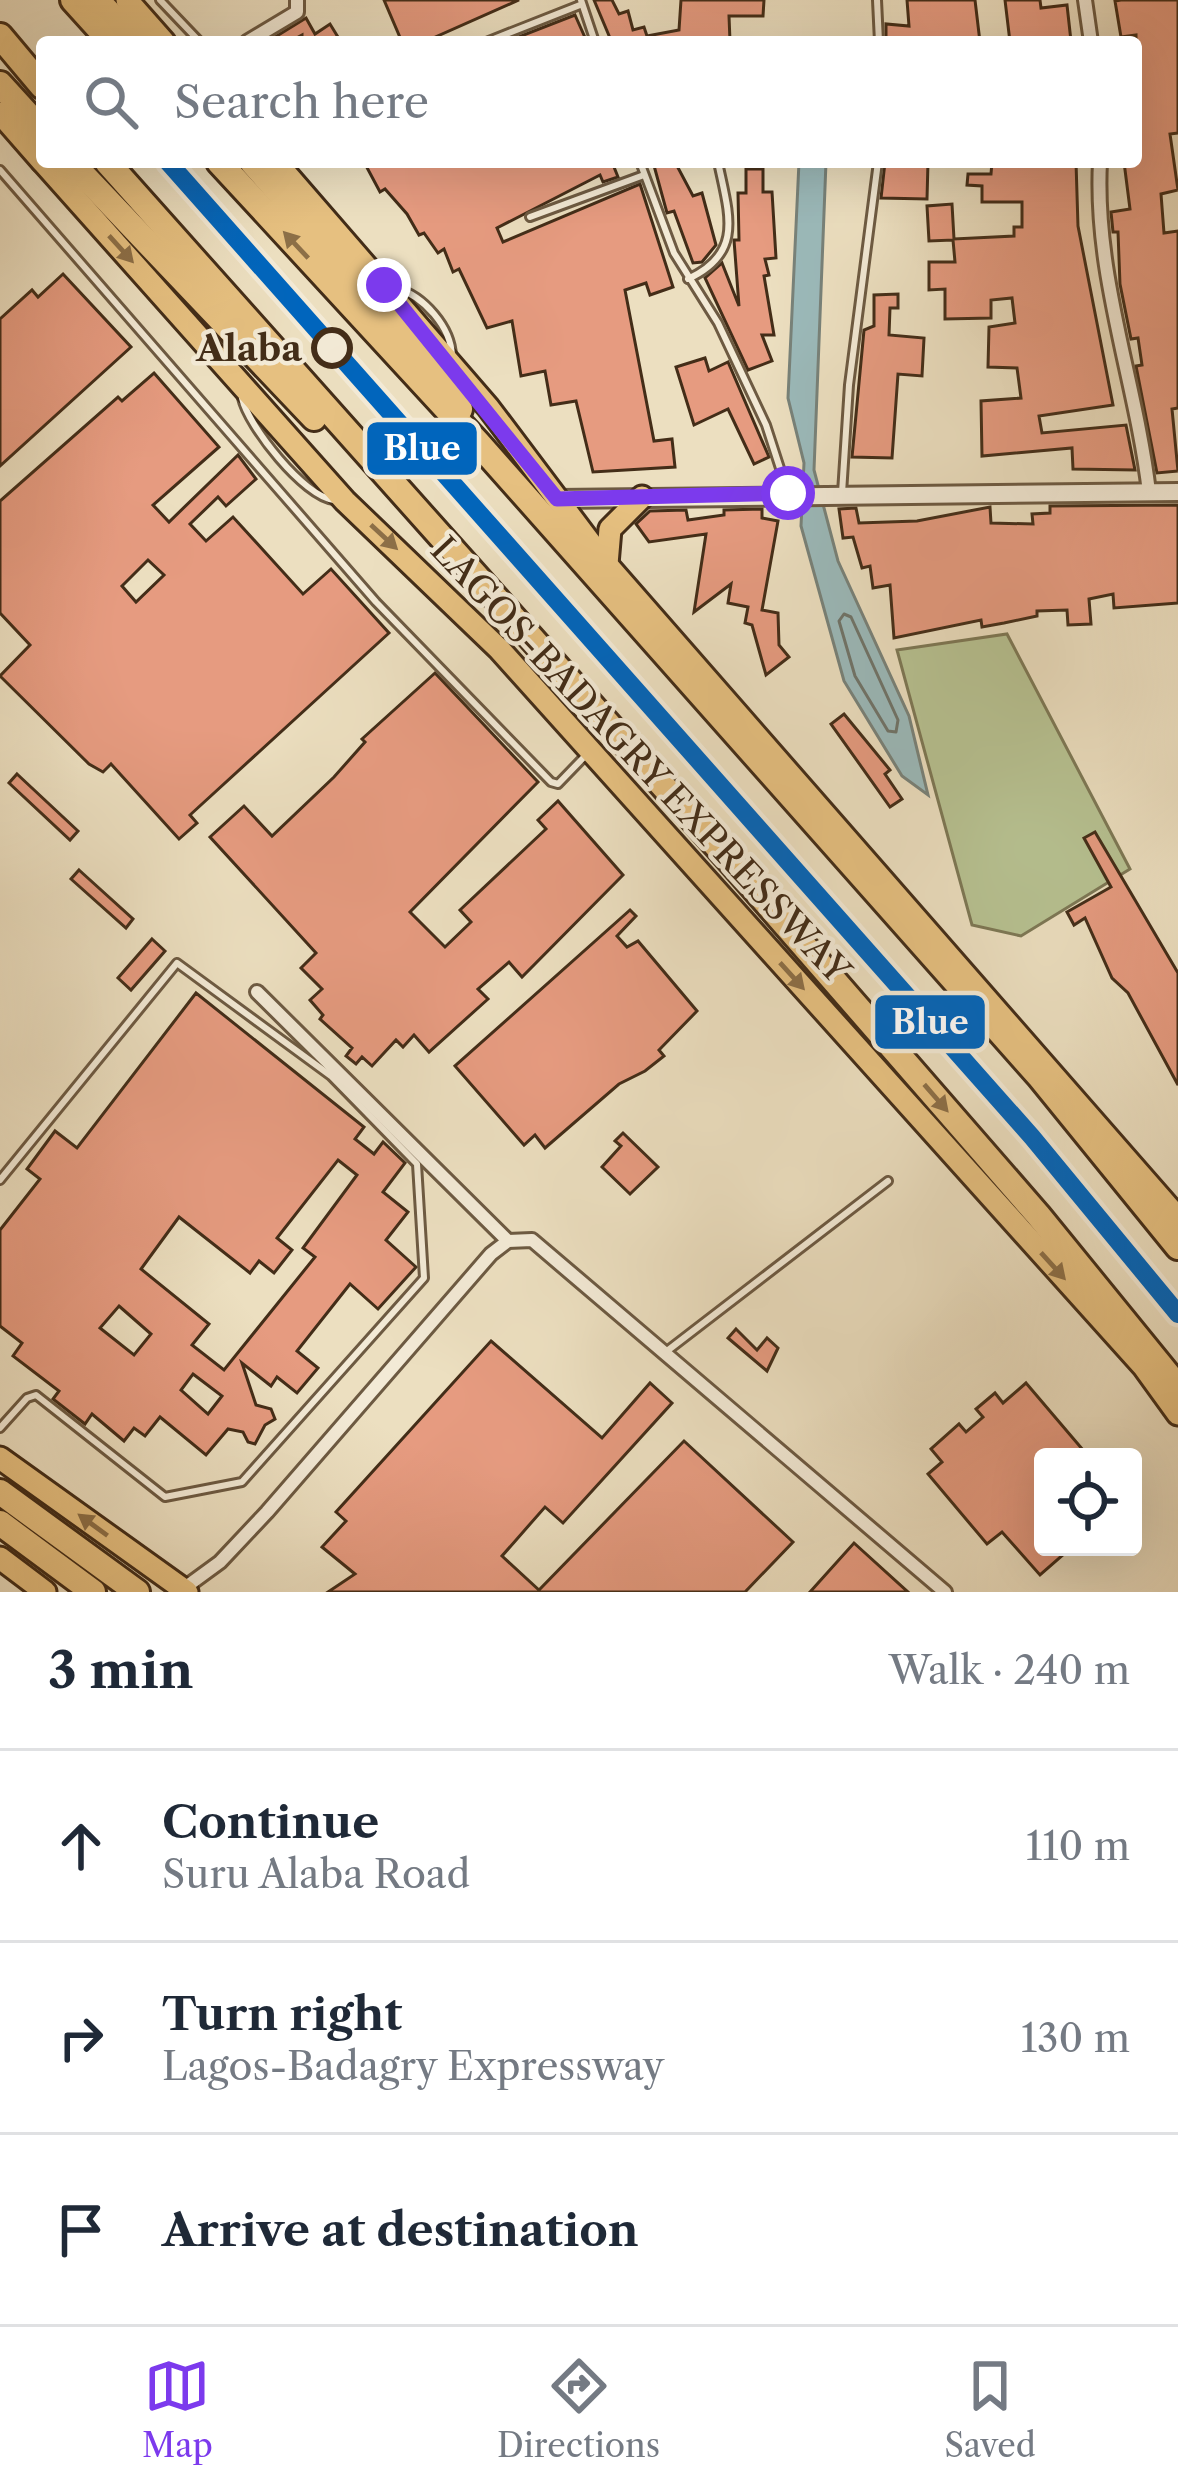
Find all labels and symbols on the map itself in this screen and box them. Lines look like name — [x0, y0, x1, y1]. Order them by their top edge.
one-way arrow — [282, 231, 310, 260]
one-way arrow — [107, 234, 135, 263]
route end — [357, 258, 411, 312]
place label: Alaba — [195, 326, 303, 370]
marker: Alaba — [313, 329, 351, 367]
line badge: Blue — [365, 420, 479, 477]
text: Blue — [383, 428, 461, 469]
route start — [761, 466, 815, 520]
one-way arrow — [369, 523, 398, 550]
street label: LAGOS-BADAGRY EXPRESSWAY — [422, 527, 861, 994]
one-way arrow — [778, 962, 805, 991]
line badge: Blue — [873, 993, 987, 1051]
text: Blue — [891, 1002, 969, 1043]
one-way arrow — [923, 1083, 949, 1113]
one-way arrow — [1038, 1252, 1066, 1281]
one-way arrow — [77, 1514, 110, 1537]

